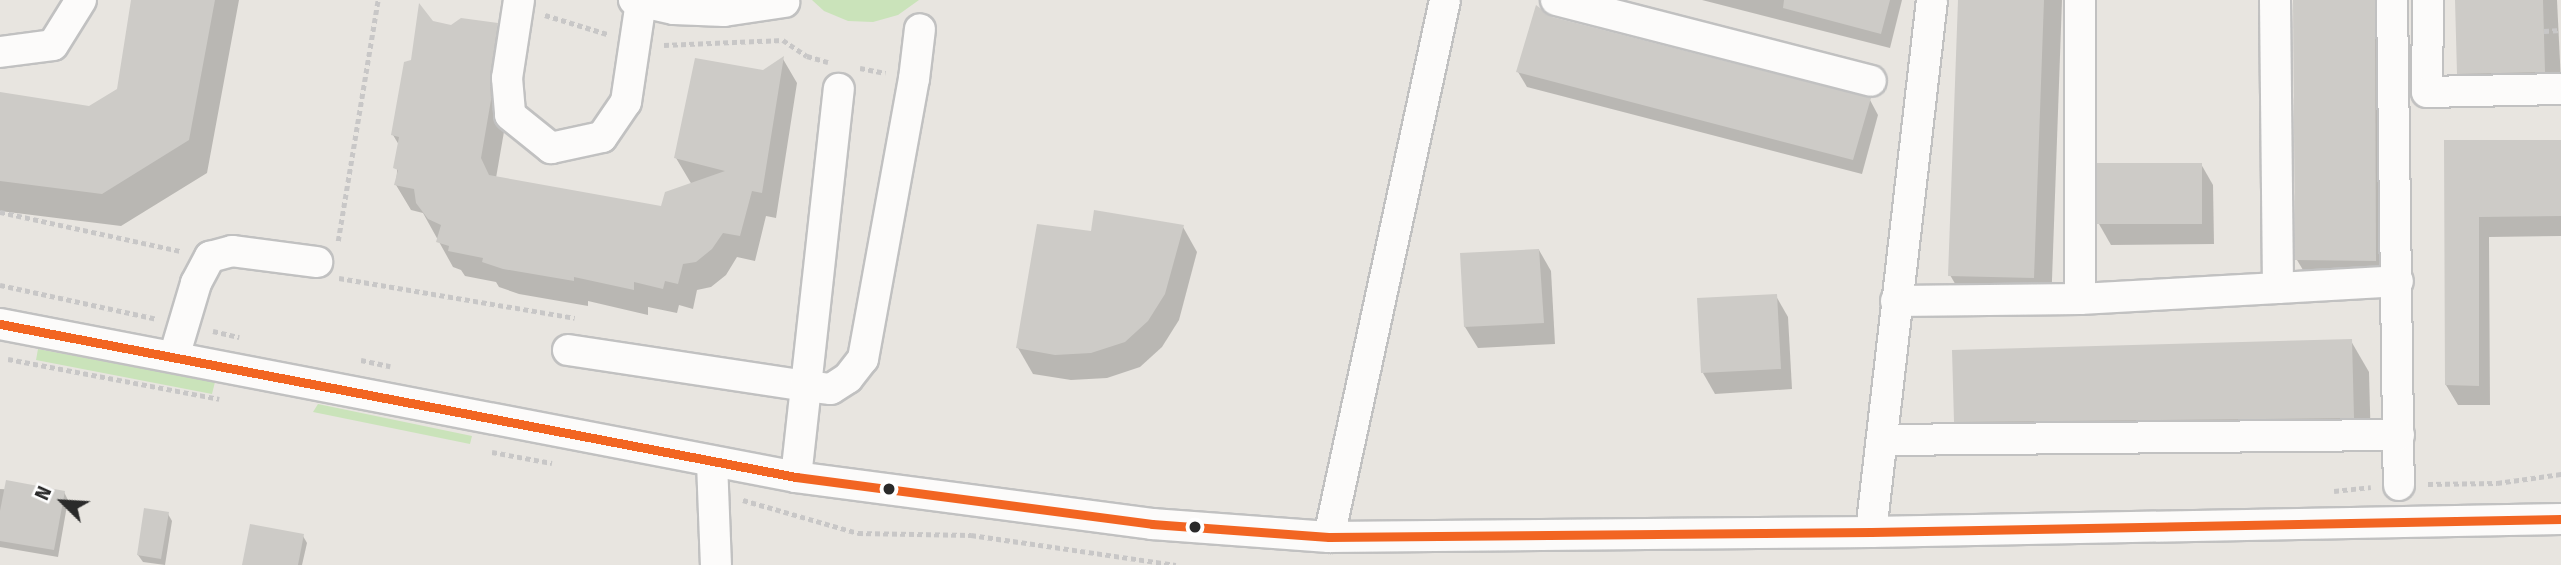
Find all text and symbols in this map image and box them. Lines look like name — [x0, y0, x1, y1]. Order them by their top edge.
north arrow — [28, 467, 98, 537]
unlabelled marker — [882, 482, 896, 496]
text: N — [30, 483, 56, 504]
unlabelled marker — [1188, 520, 1202, 534]

